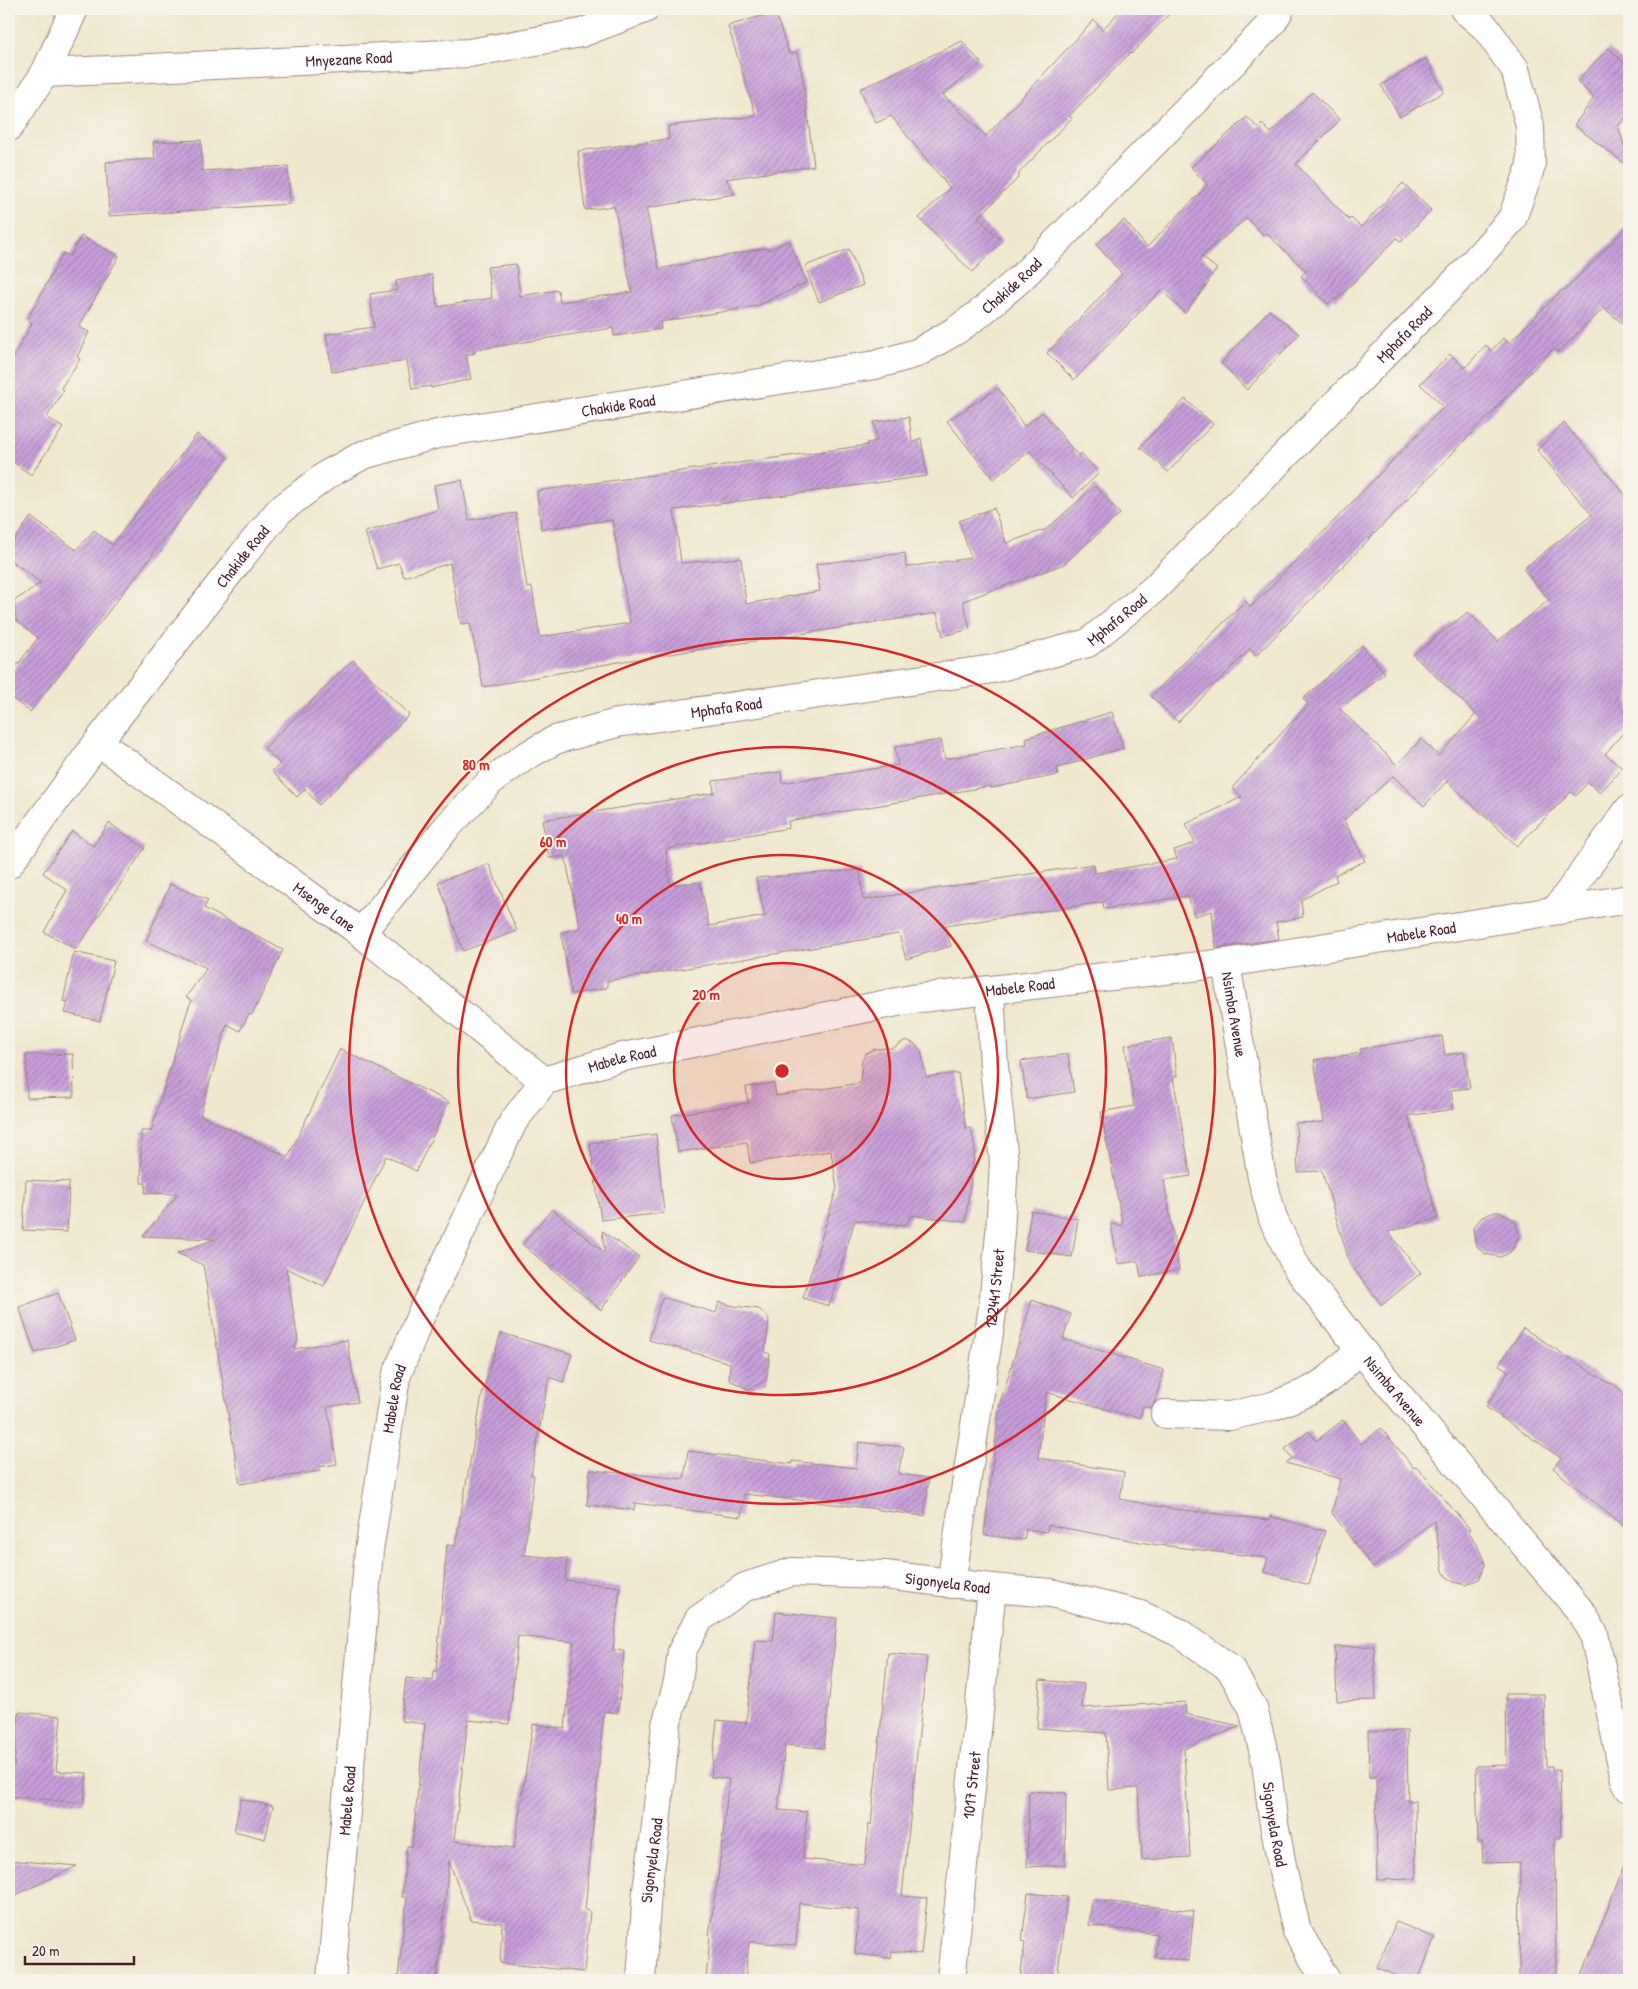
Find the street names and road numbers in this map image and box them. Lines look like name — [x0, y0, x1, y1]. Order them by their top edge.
street label: Mnyezane Road — [305, 46, 392, 72]
street label: Chakide Road — [976, 253, 1046, 319]
street label: Mphafa Road — [1371, 301, 1437, 367]
street label: Chakide Road — [580, 389, 657, 422]
street label: Chakide Road — [210, 520, 274, 592]
street label: Mphafa Road — [1082, 588, 1151, 651]
street label: Mphafa Road — [689, 691, 763, 723]
street label: Msenge Lane — [289, 876, 361, 937]
street label: Mabele Road — [1385, 916, 1457, 948]
street label: Nsimba Avenue — [1217, 970, 1253, 1059]
street label: Mabele Road — [984, 972, 1056, 1001]
street label: Mabele Road — [585, 1040, 658, 1078]
street label: 122441 Street — [979, 1247, 1010, 1329]
street label: Nsimba Avenue — [1359, 1350, 1432, 1431]
street label: Mabele Road — [376, 1361, 411, 1434]
street label: Sigonyela Road — [904, 1567, 991, 1599]
street label: 1017 Street — [957, 1750, 986, 1820]
street label: Mabele Road — [333, 1765, 361, 1836]
street label: Sigonyela Road — [1258, 1781, 1293, 1868]
street label: Sigonyela Road — [635, 1817, 668, 1904]

